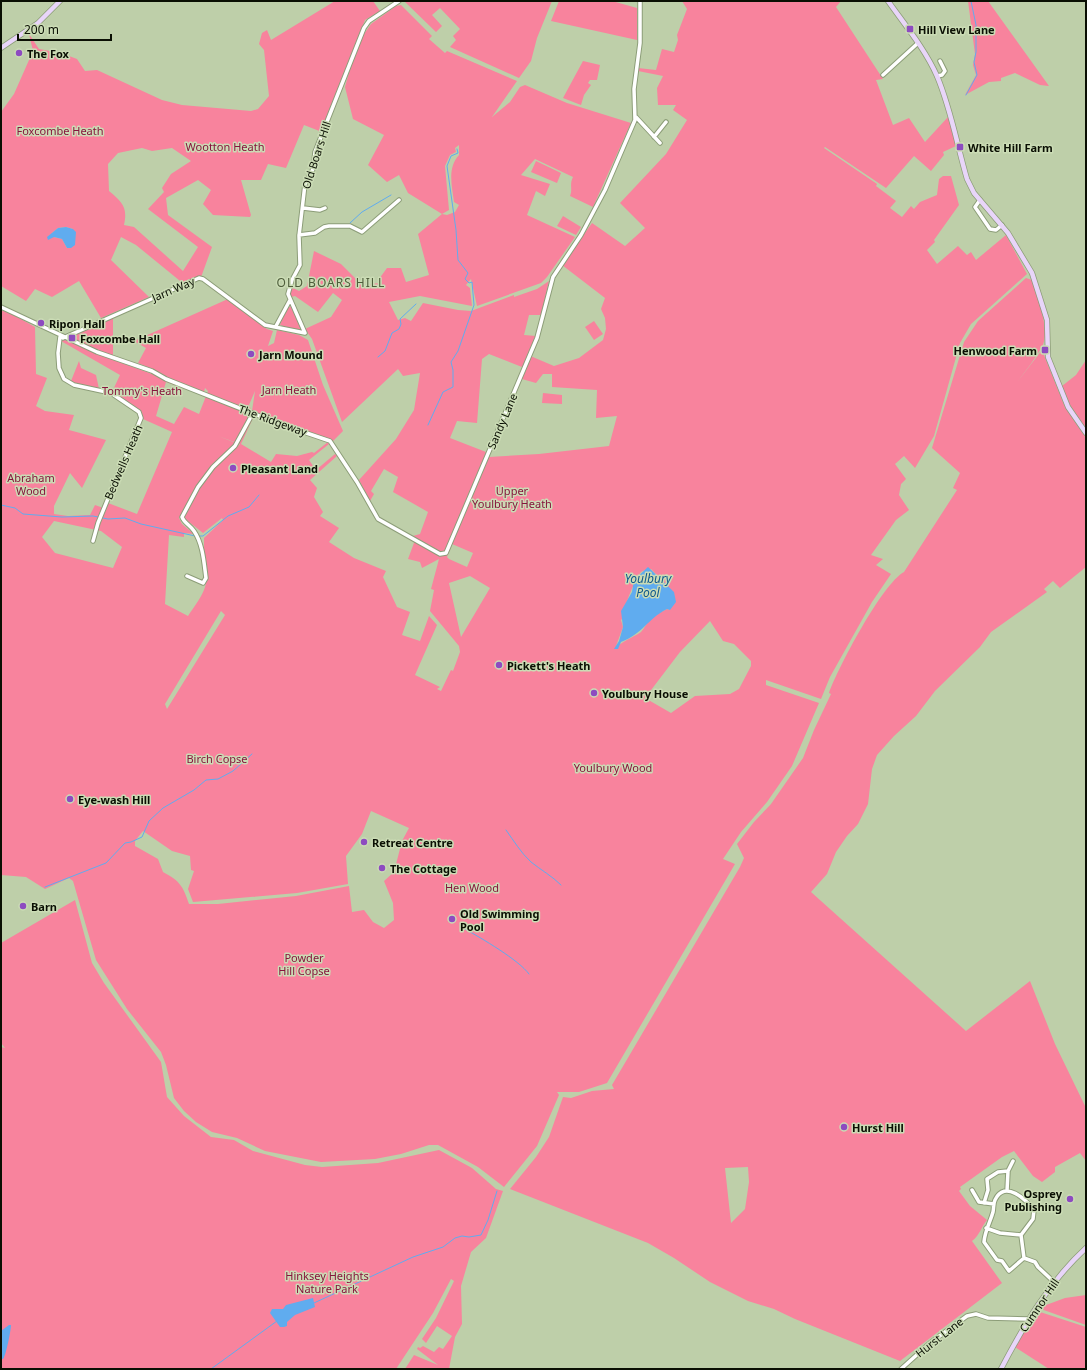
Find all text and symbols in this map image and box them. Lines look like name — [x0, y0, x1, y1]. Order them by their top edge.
scale bar — [18, 16, 111, 42]
text: 200 m — [24, 21, 59, 38]
place label: Hill View Lane — [918, 22, 995, 37]
marker: Hill View Lane — [905, 24, 915, 34]
place label: The Fox — [27, 46, 70, 61]
marker: The Fox — [14, 48, 24, 58]
street label: Old Boars Hill — [298, 119, 334, 191]
park label: Foxcombe Heath — [16, 123, 104, 138]
park label: Wootton Heath — [186, 139, 264, 154]
place label: White Hill Farm — [968, 140, 1053, 155]
marker: White Hill Farm — [955, 142, 965, 152]
street label: Jarn Way — [148, 273, 197, 305]
district label: OLD BOARS HILL — [277, 274, 385, 291]
place label: Ripon Hall — [49, 316, 105, 331]
marker: Ripon Hall — [36, 318, 46, 328]
place label: Foxcombe Hall — [80, 331, 160, 346]
marker: Foxcombe Hall — [67, 333, 77, 343]
place label: Henwood Farm — [954, 343, 1037, 358]
marker: Henwood Farm — [1040, 345, 1050, 355]
place label: Jarn Mound — [258, 347, 323, 362]
marker: Jarn Mound — [246, 349, 256, 359]
park label: Jarn Heath — [261, 382, 316, 397]
park label: Tommy's Heath — [102, 383, 182, 398]
street label: Sandy Lane — [484, 391, 520, 451]
street label: The Ridgeway — [237, 401, 310, 439]
street label: Bedwells Heath — [100, 422, 146, 502]
place label: Pleasant Land — [241, 461, 318, 476]
marker: Pleasant Land — [228, 463, 238, 473]
park label: Abraham Wood — [7, 470, 55, 498]
park label: Upper Youlbury Heath — [472, 483, 552, 511]
water label: Youlbury Pool — [625, 570, 673, 601]
place label: Pickett's Heath — [507, 658, 590, 673]
marker: Pickett's Heath — [494, 660, 504, 670]
place label: Youlbury House — [602, 686, 689, 701]
marker: Youlbury House — [589, 688, 599, 698]
park label: Birch Copse — [186, 751, 248, 766]
park label: Youlbury Wood — [574, 760, 652, 775]
place label: Eye-wash Hill — [78, 792, 150, 807]
marker: Eye-wash Hill — [65, 794, 75, 804]
place label: Retreat Centre — [372, 835, 453, 850]
marker: Retreat Centre — [359, 837, 369, 847]
place label: The Cottage — [390, 861, 457, 876]
marker: The Cottage — [377, 863, 387, 873]
park label: Hen Wood — [445, 880, 499, 895]
place label: Barn — [31, 899, 57, 914]
marker: Barn — [18, 901, 28, 911]
place label: Old Swimming Pool — [460, 906, 539, 934]
marker: Old Swimming Pool — [447, 914, 457, 924]
park label: Powder Hill Copse — [278, 950, 330, 978]
place label: Hurst Hill — [852, 1120, 904, 1135]
marker: Hurst Hill — [839, 1122, 849, 1132]
place label: Osprey Publishing — [1004, 1186, 1063, 1214]
marker: Osprey Publishing — [1065, 1194, 1075, 1204]
park label: Hinksey Heights Nature Park — [285, 1268, 369, 1296]
street label: Cumnor Hill — [1016, 1275, 1062, 1335]
street label: Hurst Lane — [912, 1314, 966, 1360]

